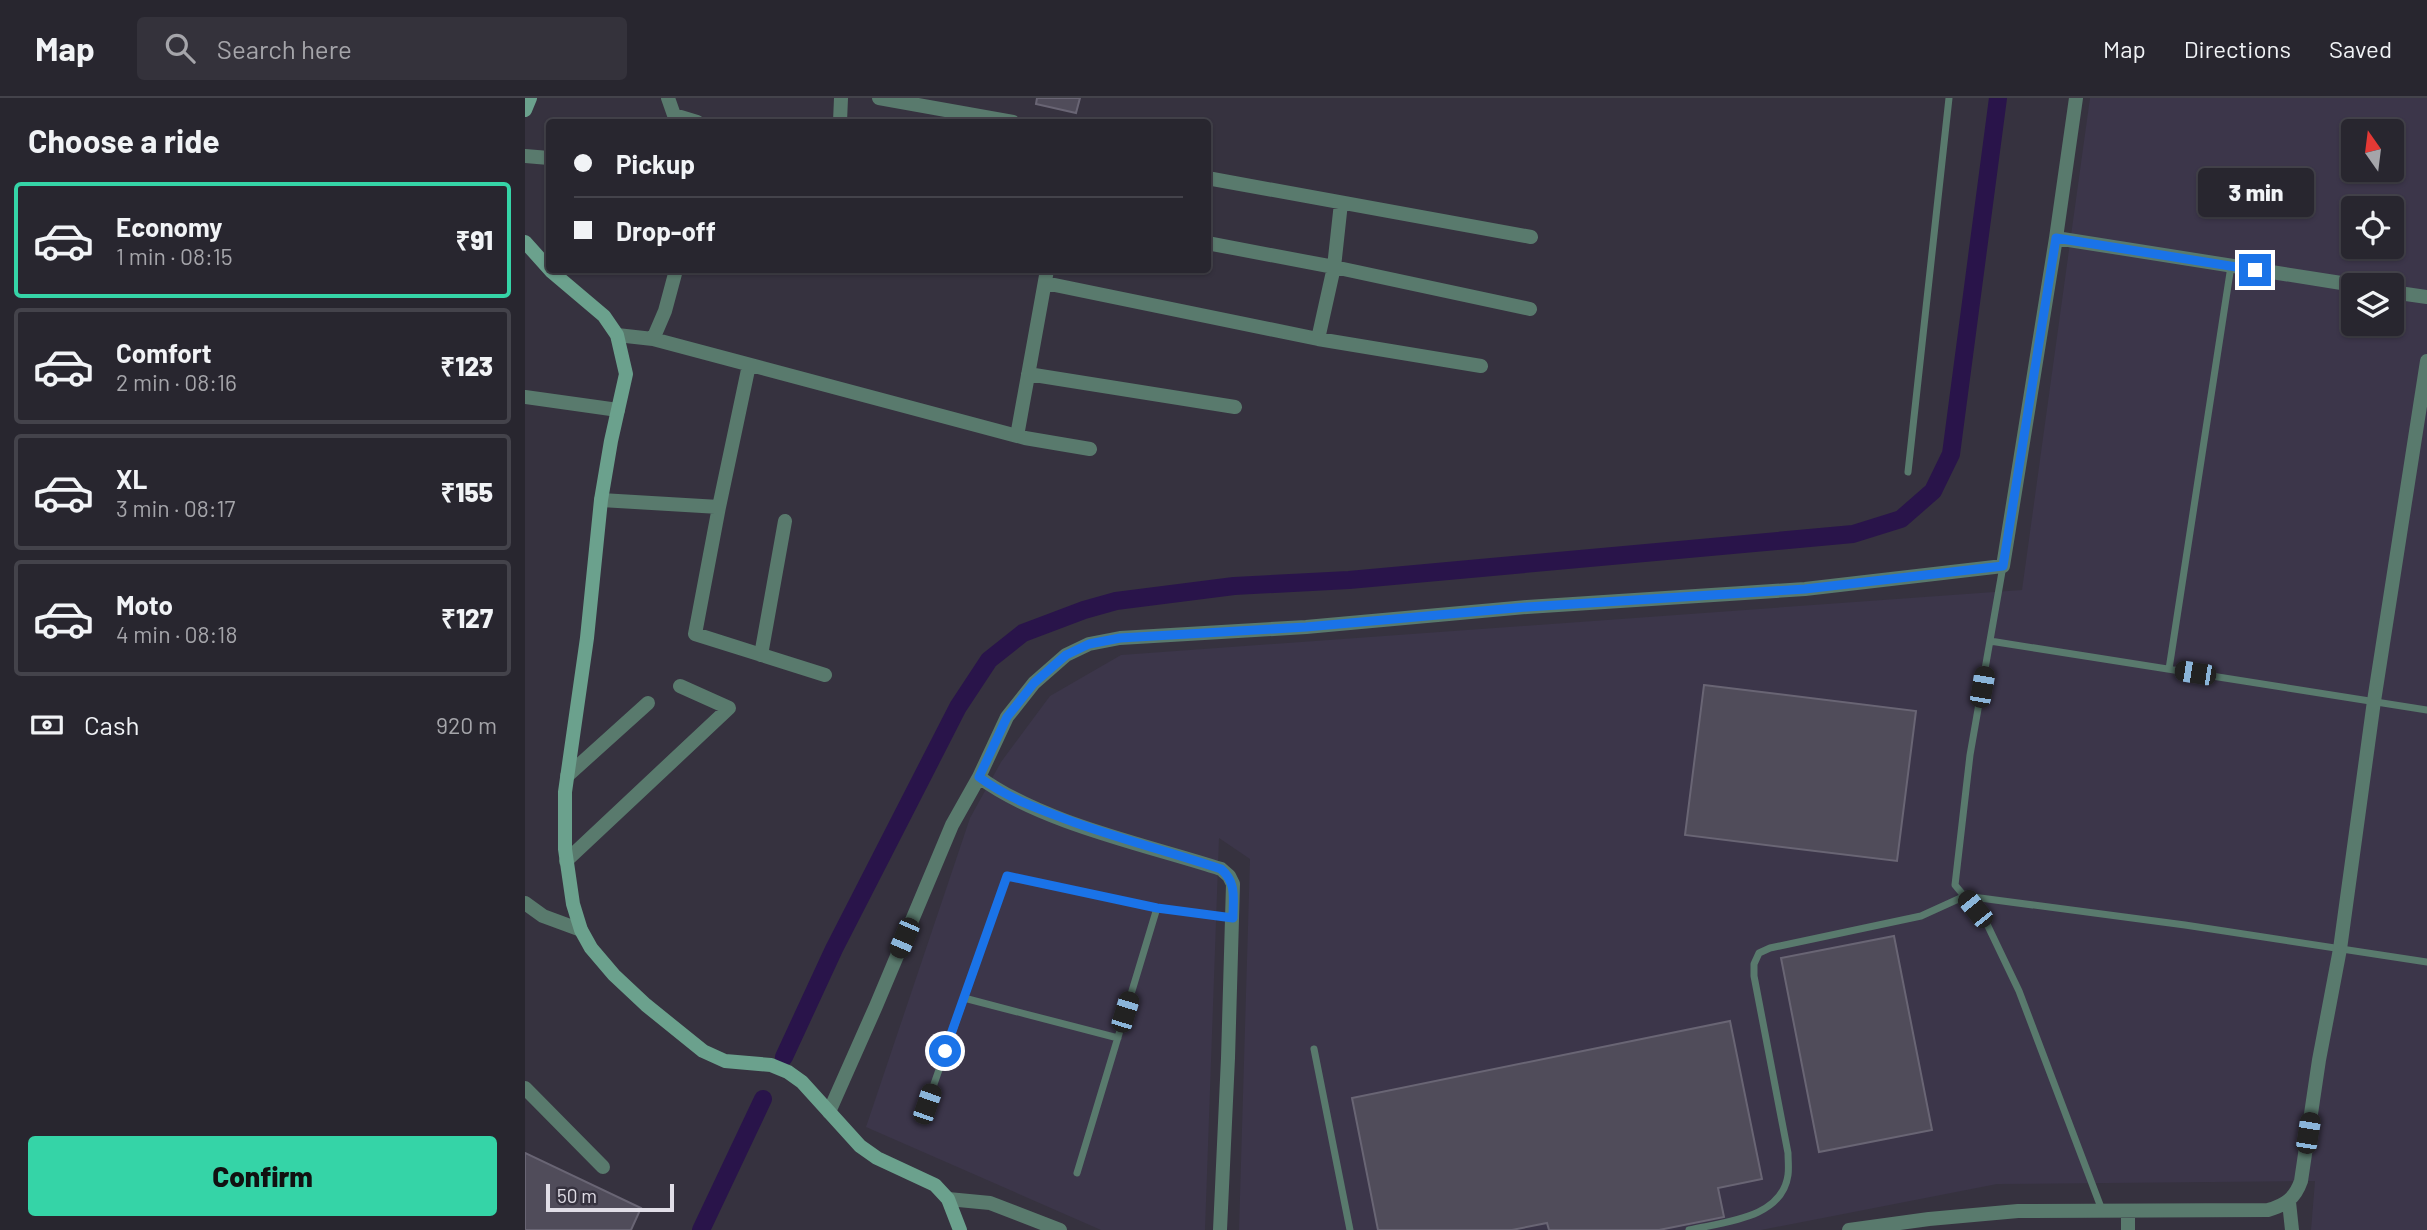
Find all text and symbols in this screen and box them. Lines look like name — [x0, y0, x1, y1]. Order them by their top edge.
search box — [137, 17, 627, 80]
text: Map — [35, 28, 95, 68]
icon: search — [161, 29, 199, 67]
text: Search here — [217, 33, 352, 64]
text: Map — [2103, 34, 2146, 63]
text: Directions — [2184, 34, 2291, 63]
text: Saved — [2329, 34, 2392, 63]
north arrow — [2341, 119, 2405, 182]
map controls — [2341, 119, 2404, 336]
text: Choose a ride — [28, 121, 220, 159]
text: Pickup — [616, 148, 695, 179]
callout: 3 min — [2197, 169, 2313, 218]
text: 3 min — [2228, 178, 2284, 206]
button: locate — [2341, 196, 2404, 259]
icon: car — [32, 209, 95, 272]
text: Economy — [116, 211, 222, 242]
text: Drop-off — [616, 215, 716, 246]
text: ₹91 — [456, 224, 493, 255]
text: 1 min · 08:15 — [116, 242, 233, 270]
route end — [2239, 254, 2271, 286]
button: layers — [2341, 273, 2404, 336]
icon: car — [32, 335, 95, 398]
text: Comfort — [116, 337, 212, 368]
text: ₹123 — [440, 350, 493, 381]
text: 2 min · 08:16 — [116, 368, 237, 396]
icon: car — [32, 461, 95, 524]
text: XL — [116, 463, 147, 494]
text: ₹155 — [440, 476, 493, 507]
text: 3 min · 08:17 — [116, 494, 235, 522]
icon: car — [32, 587, 95, 650]
text: Moto — [116, 589, 173, 620]
text: ₹127 — [441, 602, 493, 633]
text: 4 min · 08:18 — [116, 620, 237, 648]
car — [2173, 659, 2218, 687]
car — [1969, 664, 1996, 710]
icon: cash — [28, 706, 66, 744]
text: Cash — [84, 709, 139, 740]
text: 920 m — [436, 711, 497, 739]
car — [1954, 886, 1997, 932]
car — [887, 915, 922, 961]
car — [1109, 989, 1142, 1035]
route start — [929, 1035, 961, 1067]
car — [911, 1081, 944, 1127]
car — [2295, 1111, 2322, 1155]
button: Confirm — [28, 1136, 497, 1216]
scale bar — [546, 1181, 674, 1213]
text: 50 m — [557, 1184, 597, 1207]

